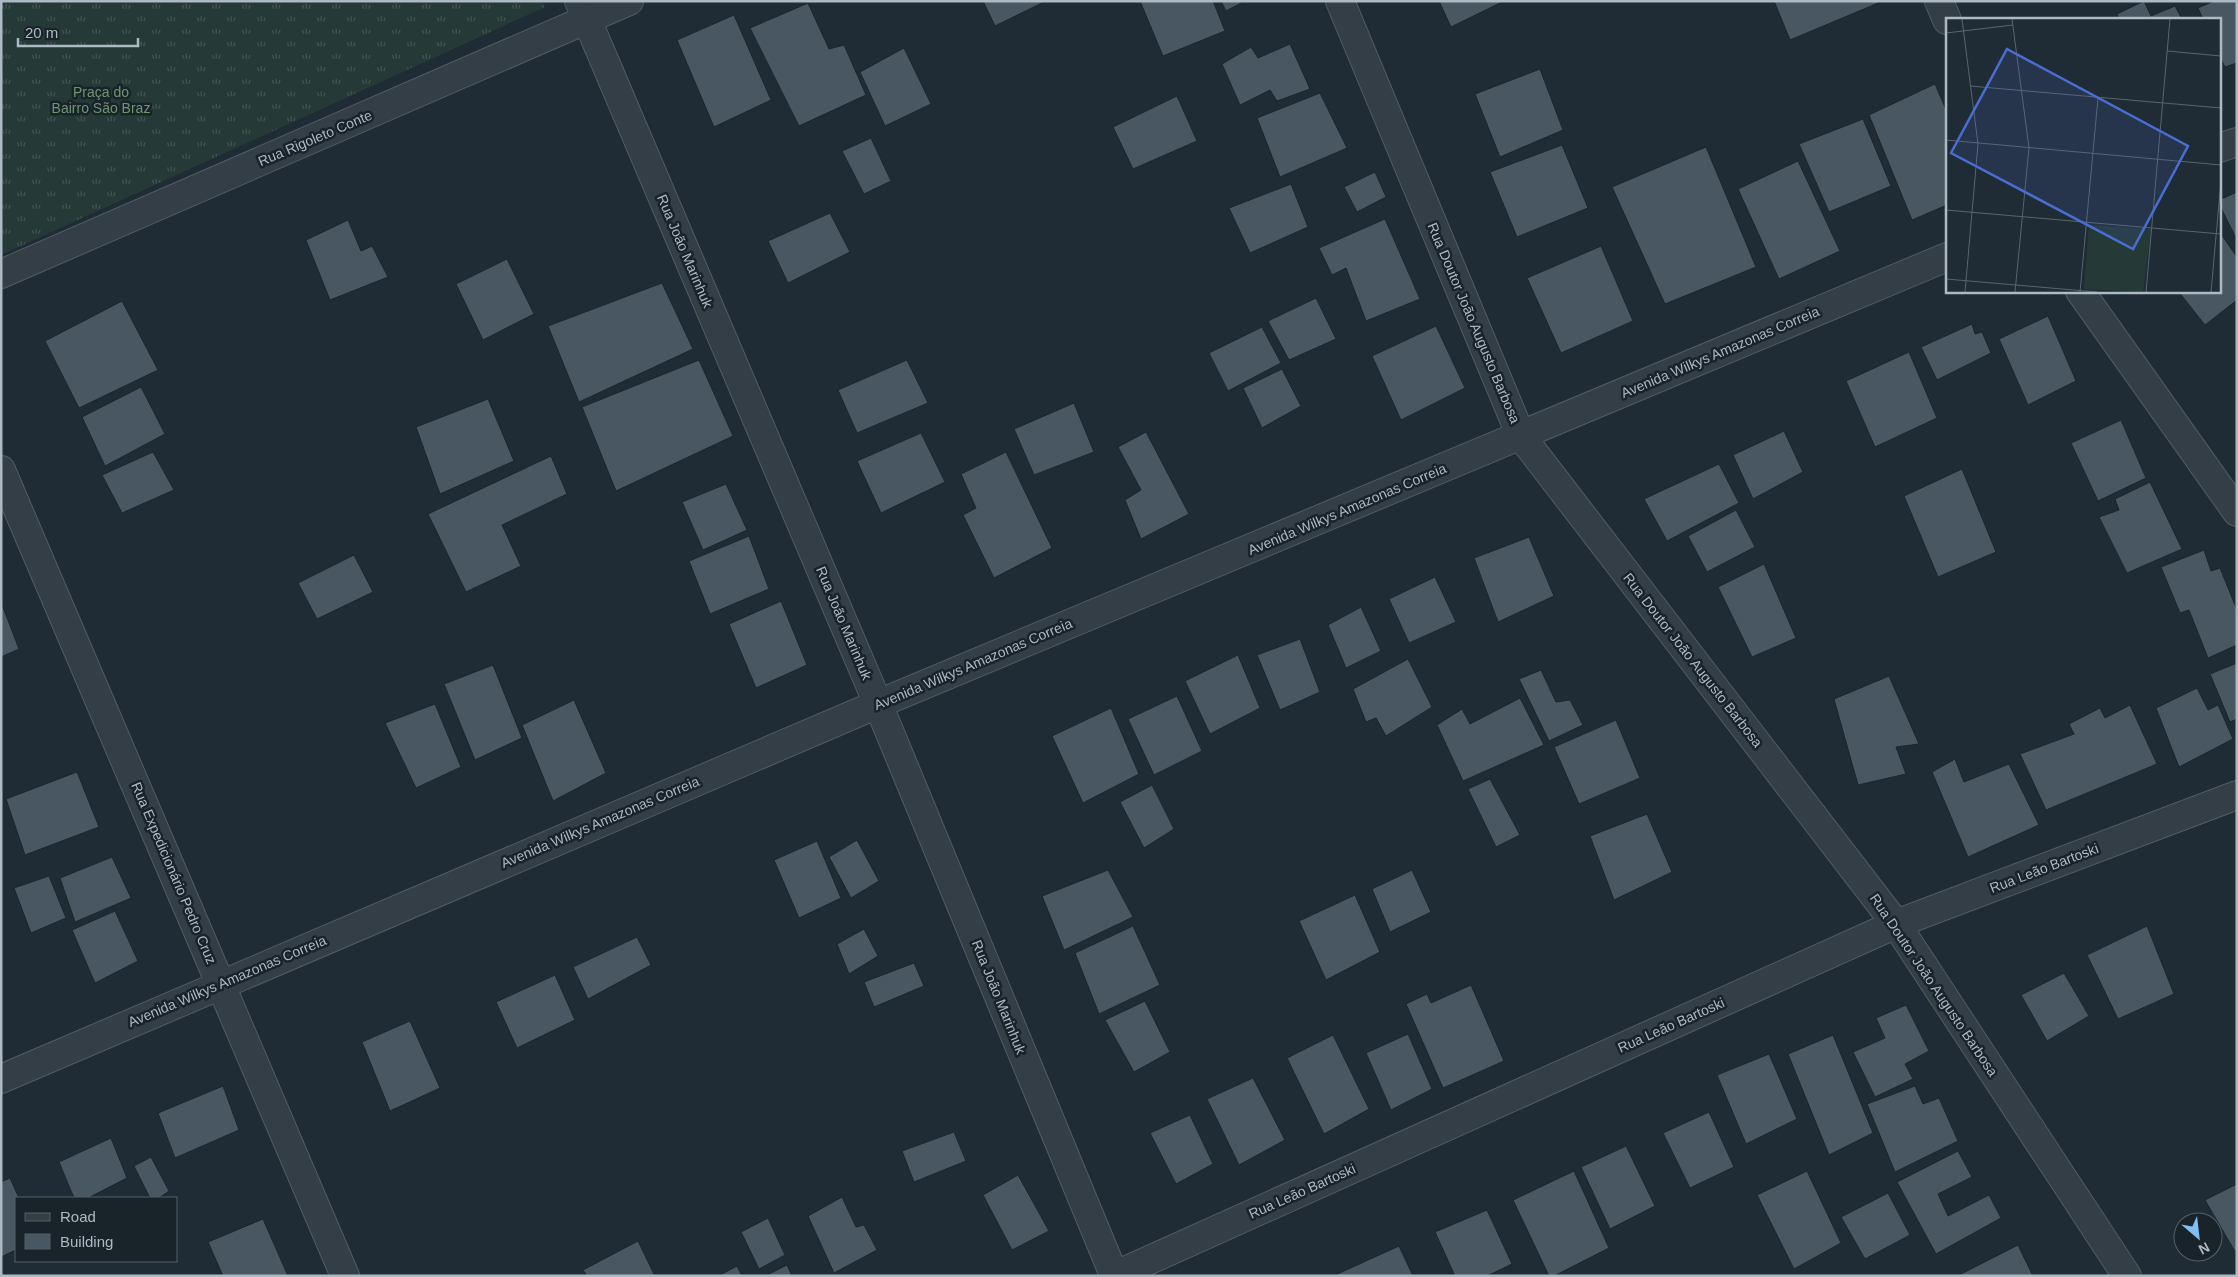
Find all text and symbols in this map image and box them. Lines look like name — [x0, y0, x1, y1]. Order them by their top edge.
scale bar — [18, 15, 138, 47]
inset map — [1946, 18, 2220, 292]
text: 20 m — [25, 24, 58, 41]
park label: Praça do Bairro São Braz — [52, 84, 150, 116]
street label: Rua Rigoleto Conte — [256, 107, 375, 169]
street label: Rua João Marinhuk — [654, 192, 716, 311]
street label: Rua Doutor João Augusto Barbosa — [1424, 220, 1524, 426]
street label: Avenida Wilkys Amazonas Correia — [1619, 303, 1822, 401]
street label: Avenida Wilkys Amazonas Correia — [1246, 460, 1449, 558]
street label: Rua João Marinhuk — [813, 564, 875, 683]
street label: Rua Doutor João Augusto Barbosa — [1620, 570, 1766, 750]
street label: Avenida Wilkys Amazonas Correia — [872, 615, 1075, 713]
street label: Avenida Wilkys Amazonas Correia — [499, 773, 702, 871]
street label: Rua Expedicionário Pedro Cruz — [128, 780, 220, 966]
street label: Rua Leão Bartoski — [1987, 840, 2101, 896]
street label: Rua Doutor João Augusto Barbosa — [1867, 891, 2001, 1079]
street label: Avenida Wilkys Amazonas Correia — [126, 932, 329, 1030]
street label: Rua João Marinhuk — [969, 938, 1030, 1057]
street label: Rua Leão Bartoski — [1615, 994, 1727, 1056]
street label: Rua Leão Bartoski — [1246, 1160, 1358, 1222]
legend — [15, 1197, 178, 1262]
text: Road — [60, 1208, 96, 1225]
north arrow — [2173, 1212, 2223, 1262]
text: Building — [60, 1233, 113, 1250]
text: N — [2196, 1239, 2212, 1258]

